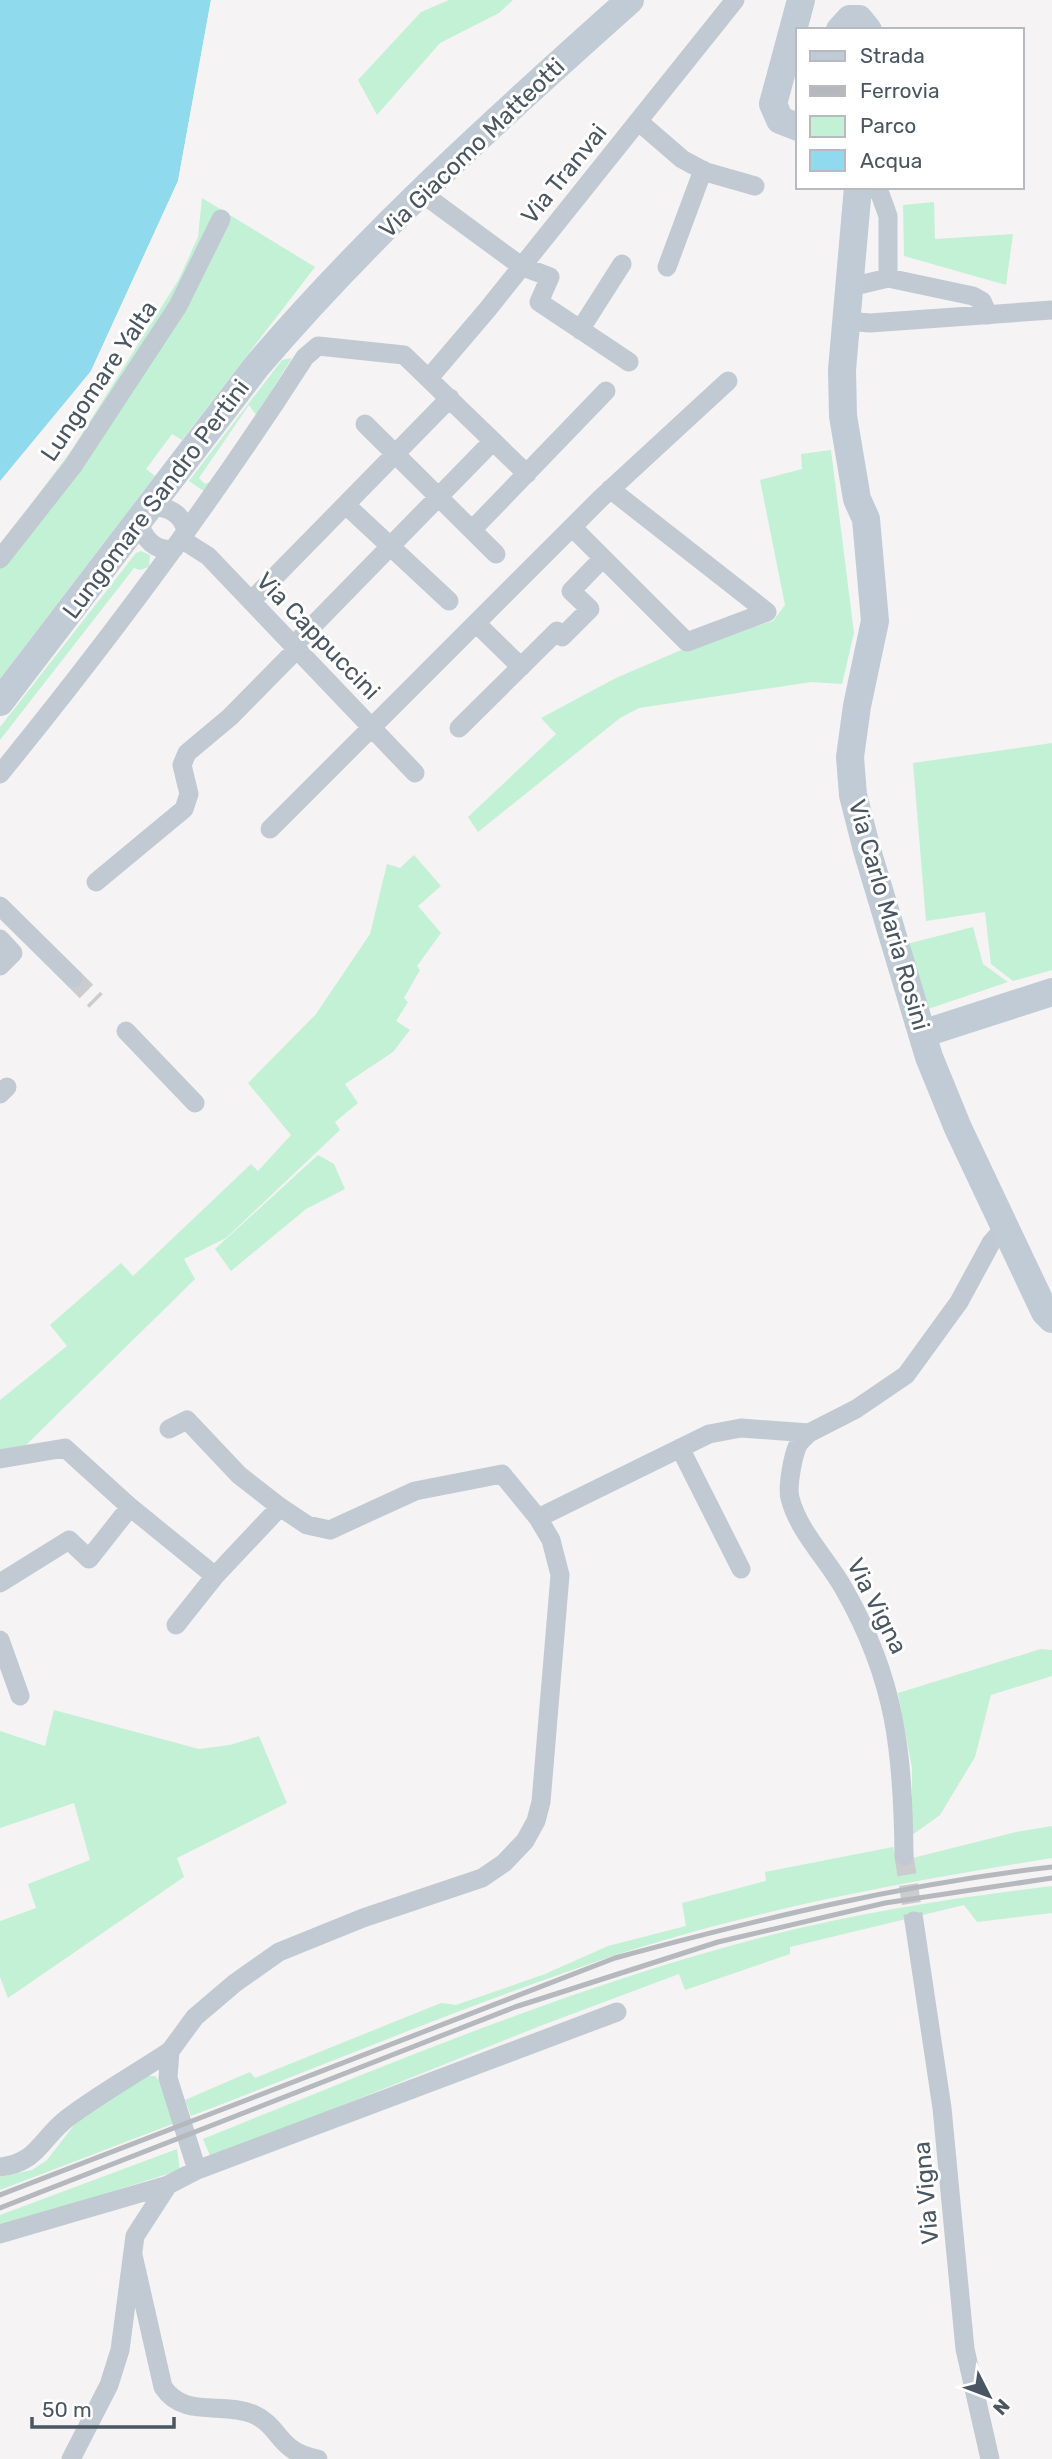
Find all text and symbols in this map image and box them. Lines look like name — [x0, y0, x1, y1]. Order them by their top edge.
legend — [796, 28, 1024, 189]
text: Strada — [860, 43, 925, 68]
street label: Via Giacomo Matteotti — [374, 52, 570, 244]
text: Ferrovia — [860, 78, 940, 103]
text: Parco — [860, 113, 916, 138]
street label: Via Tranvai — [515, 119, 613, 229]
text: Acqua — [860, 148, 922, 173]
street label: Lungomare Yalta — [35, 296, 163, 466]
street label: Lungomare Sandro Pertini — [57, 374, 255, 624]
street label: Via Cappuccini — [250, 567, 386, 705]
street label: Via Carlo Maria Rosini — [843, 796, 935, 1034]
street label: Via Vigna — [841, 1554, 913, 1658]
street label: Via Vigna — [908, 2140, 944, 2246]
north arrow — [954, 2361, 1024, 2431]
scale bar — [32, 2386, 173, 2430]
text: N — [988, 2394, 1014, 2420]
text: 50 m — [42, 2397, 92, 2422]

